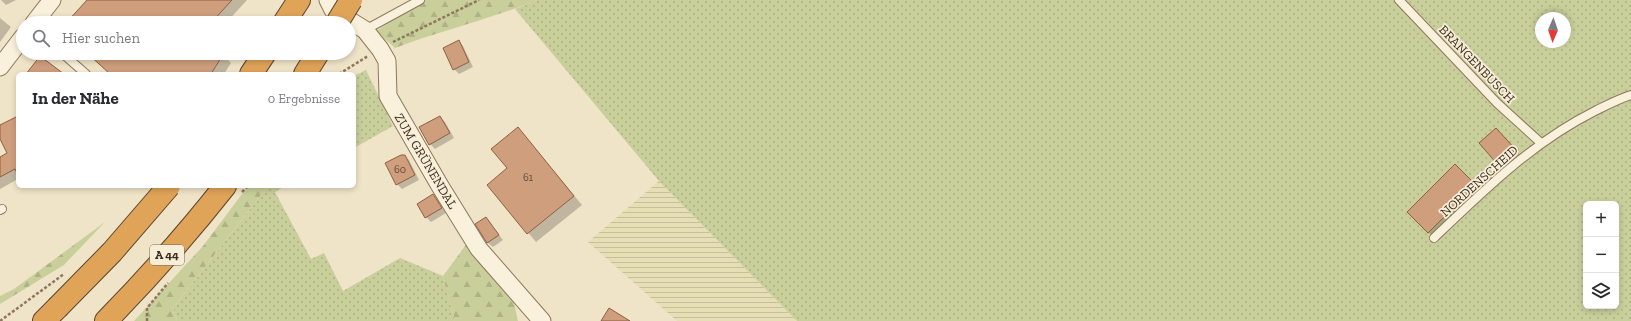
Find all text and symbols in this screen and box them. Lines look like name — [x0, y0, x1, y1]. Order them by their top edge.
north arrow — [1535, 12, 1571, 48]
search box — [16, 16, 356, 60]
street label: BRANGENBUSCH — [1436, 22, 1518, 106]
icon: search — [30, 27, 52, 49]
text: Hier suchen — [62, 29, 140, 47]
text: In der Nähe — [32, 88, 119, 108]
text: 0 Ergebnisse — [268, 91, 340, 106]
street label: ZUM GRÜNENDAL — [392, 111, 460, 211]
street label: NORDENSCHEID — [1437, 142, 1521, 220]
house number: 60 — [394, 163, 406, 176]
house number: 61 — [523, 171, 534, 184]
map controls — [1583, 201, 1619, 309]
button: + — [1583, 201, 1619, 237]
button: − — [1583, 237, 1619, 273]
road number: A 44 — [150, 245, 184, 265]
button: layers — [1583, 273, 1619, 309]

